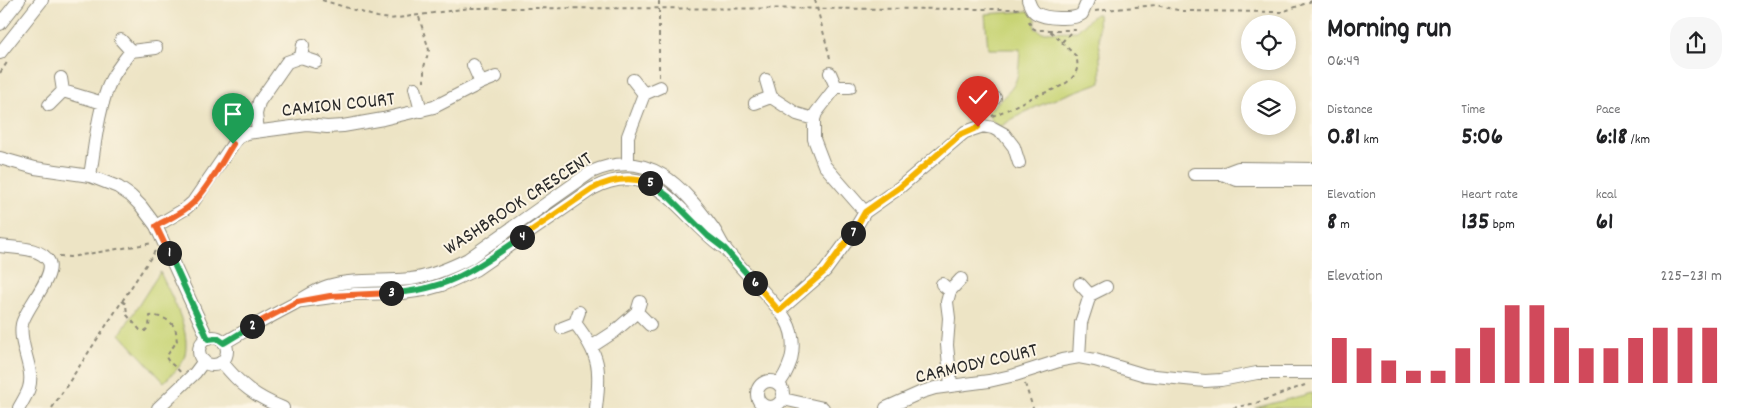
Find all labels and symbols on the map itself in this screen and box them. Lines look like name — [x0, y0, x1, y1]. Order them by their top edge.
pin — [957, 76, 999, 127]
street label: CAMION COURT — [280, 86, 396, 126]
pin — [212, 93, 254, 144]
street label: WASHBROOK CRESCENT — [439, 146, 598, 263]
pin: 5 — [638, 170, 662, 196]
pin: 7 — [840, 220, 866, 246]
pin: 4 — [510, 224, 534, 250]
pin: 1 — [156, 240, 182, 266]
pin: 6 — [742, 270, 768, 296]
pin: 3 — [378, 280, 404, 306]
pin: 2 — [240, 314, 264, 338]
street label: CARMODY COURT — [913, 337, 1041, 393]

